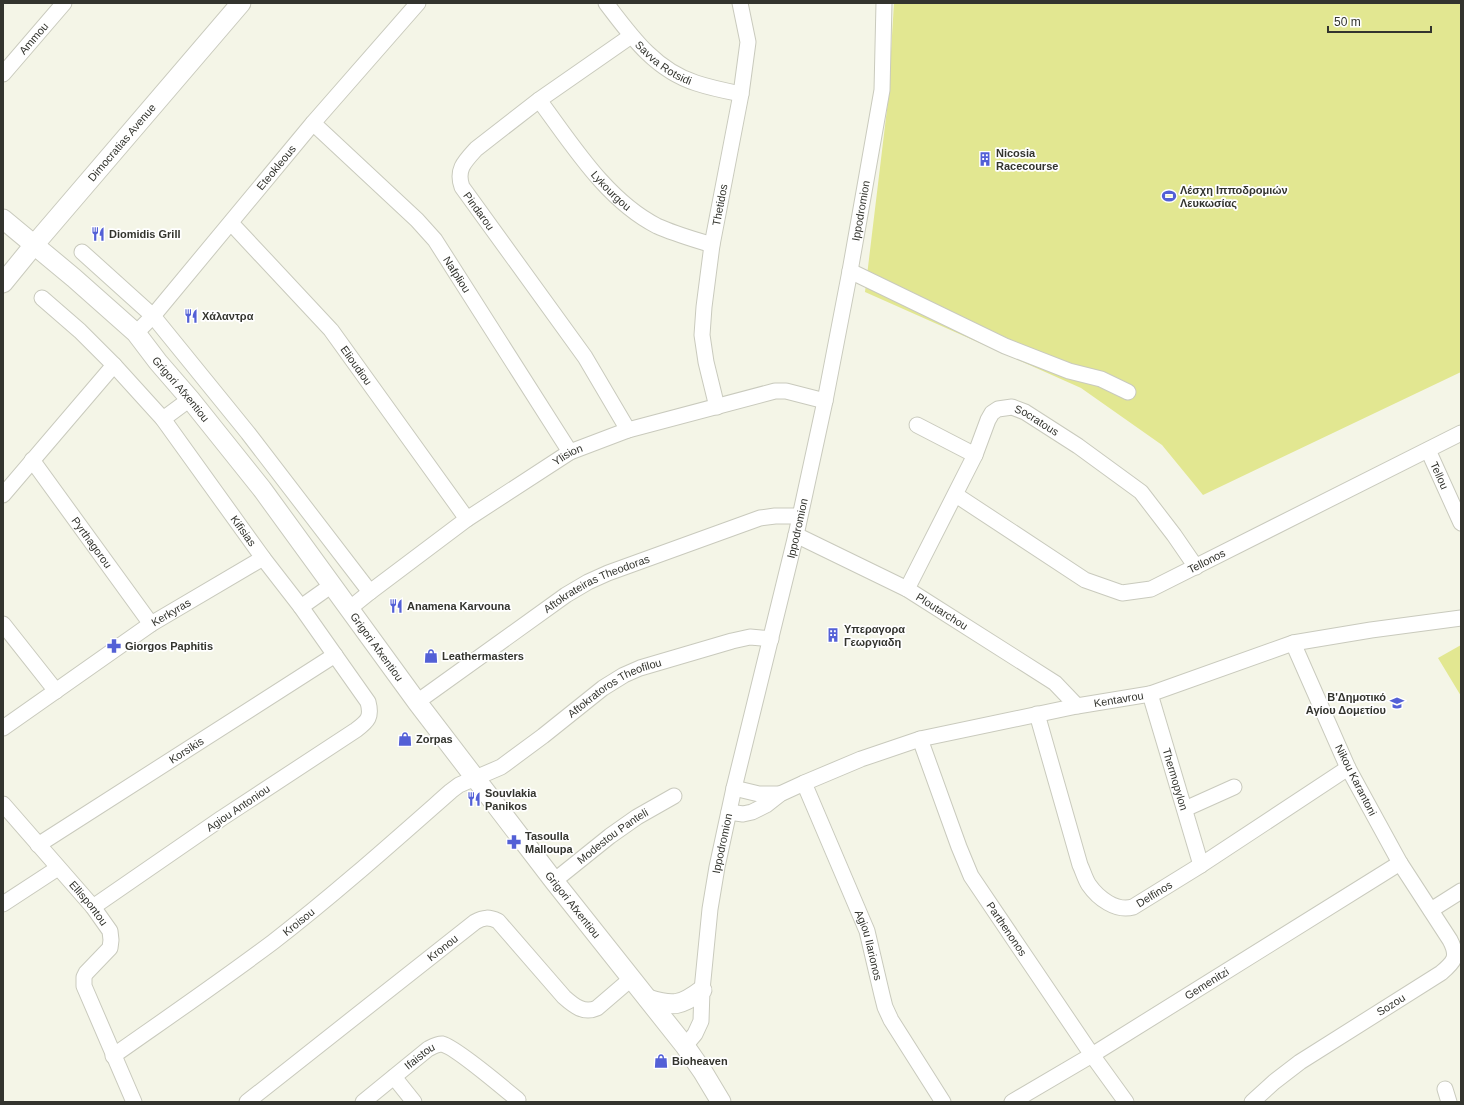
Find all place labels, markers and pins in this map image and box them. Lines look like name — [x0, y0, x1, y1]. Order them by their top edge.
place label: Nicosia Racecourse — [996, 147, 1058, 172]
building icon: Nicosia Racecourse — [977, 151, 993, 167]
place label: Λέσχη Ιπποδρομιών Λευκωσίας — [1180, 184, 1288, 210]
sports icon: Λέσχη Ιπποδρομιών Λευκωσίας — [1161, 188, 1177, 204]
restaurant icon: Diomidis Grill — [90, 226, 106, 242]
place label: Diomidis Grill — [109, 228, 181, 240]
restaurant icon: Χάλαντρα — [183, 308, 199, 324]
place label: Χάλαντρα — [202, 310, 254, 322]
restaurant icon: Anamena Karvouna — [388, 598, 404, 614]
place label: Anamena Karvouna — [407, 600, 511, 612]
place label: Υπεραγορα Γεωργιαδη — [844, 623, 905, 648]
building icon: Υπεραγορα Γεωργιαδη — [825, 627, 841, 643]
pharmacy icon: Giorgos Paphitis — [106, 638, 122, 654]
place label: Giorgos Paphitis — [125, 640, 213, 652]
shop icon: Leathermasters — [423, 648, 439, 664]
place label: Leathermasters — [442, 650, 524, 662]
place label: Β'Δημοτικό Αγίου Δομετίου — [1306, 691, 1386, 716]
school or university icon: Β'Δημοτικό Αγίου Δομετίου — [1389, 695, 1405, 711]
shop icon: Zorpas — [397, 731, 413, 747]
place label: Zorpas — [416, 733, 453, 745]
place label: Souvlakia Panikos — [485, 787, 537, 812]
restaurant icon: Souvlakia Panikos — [466, 791, 482, 807]
place label: Tasoulla Malloupa — [525, 830, 574, 855]
pharmacy icon: Tasoulla Malloupa — [506, 834, 522, 850]
shop icon: Bioheaven — [653, 1053, 669, 1069]
place label: Bioheaven — [672, 1055, 728, 1067]

